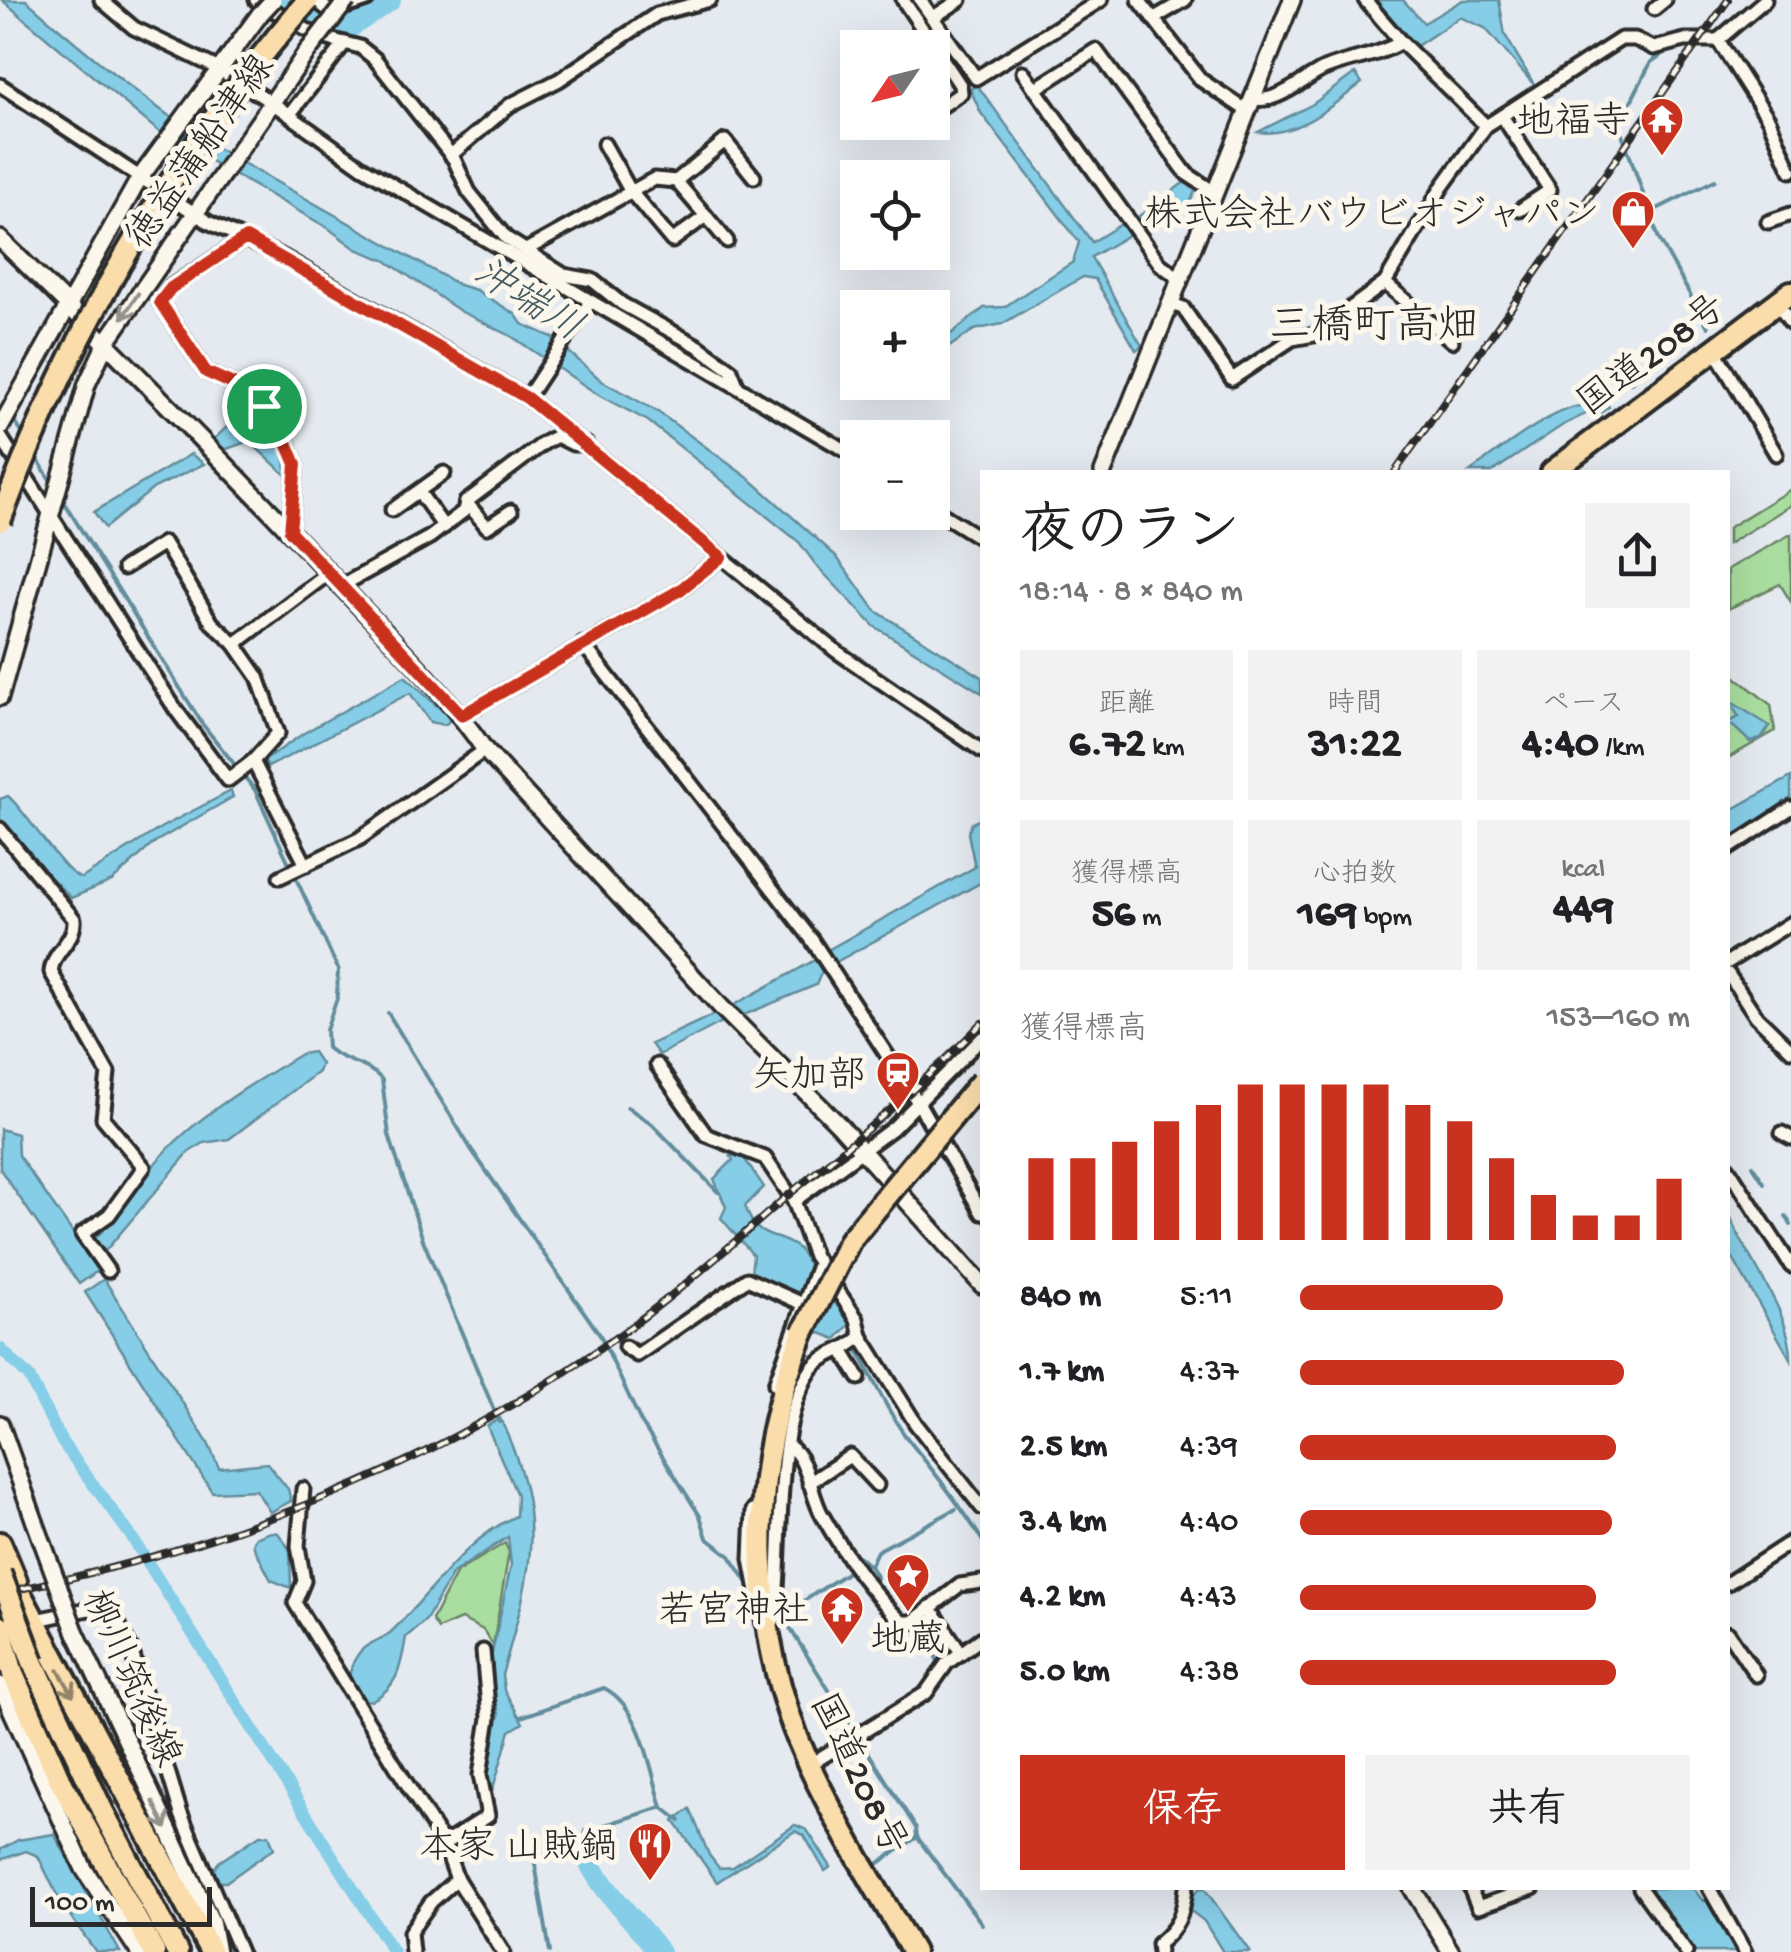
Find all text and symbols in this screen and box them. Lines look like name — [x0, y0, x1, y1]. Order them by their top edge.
north arrow — [840, 30, 950, 140]
map controls — [840, 30, 950, 530]
street label: 徳益蒲船津線 — [118, 46, 286, 259]
temple icon: 地福寺 — [1639, 96, 1685, 157]
place label: 地福寺 — [1516, 101, 1630, 147]
button: locate — [840, 160, 950, 270]
shop icon: 株式会社バウビオジャパン — [1610, 189, 1656, 250]
place label: 株式会社バウビオジャパン — [1144, 193, 1600, 240]
water label: 沖端川 — [463, 249, 591, 354]
street label: 国道208号 — [1569, 286, 1737, 428]
button: + — [840, 290, 950, 400]
one-way arrow — [120, 291, 141, 319]
district label: 三橋町高畑 — [1269, 302, 1479, 354]
pin — [222, 364, 307, 449]
icon: arrive — [237, 379, 292, 434]
button: − — [840, 420, 950, 530]
button: share — [1585, 503, 1690, 608]
text: 夜のラン — [1020, 504, 1240, 568]
text: 18:14 · 8 × 840 m — [1020, 574, 1243, 612]
text: 距離 — [1099, 689, 1155, 722]
text: 時間 — [1327, 689, 1383, 722]
text: ペース — [1542, 689, 1624, 722]
text: 6.72 — [1069, 722, 1146, 771]
text: 31:22 — [1308, 722, 1402, 771]
text: 4:40 — [1522, 722, 1599, 771]
text: km — [1146, 732, 1185, 765]
text: /km — [1599, 732, 1645, 765]
text: kcal — [1561, 854, 1605, 887]
text: 獲得標高 — [1071, 859, 1183, 892]
text: 心拍数 — [1313, 859, 1397, 892]
text: 449 — [1553, 887, 1614, 936]
text: 56 — [1092, 892, 1135, 941]
text: 169 — [1298, 892, 1357, 941]
text: m — [1135, 902, 1162, 935]
text: bpm — [1357, 902, 1412, 935]
text: 153–160 m — [1546, 1000, 1690, 1038]
text: 獲得標高 — [1020, 1012, 1148, 1050]
station icon: 矢加部 — [875, 1050, 921, 1111]
place label: 矢加部 — [752, 1056, 866, 1101]
text: 840 m — [1020, 1279, 1101, 1317]
text: 5:11 — [1180, 1279, 1233, 1317]
text: 1.7 km — [1020, 1354, 1104, 1392]
text: 4:37 — [1180, 1354, 1238, 1392]
text: 2.5 km — [1020, 1429, 1107, 1467]
text: 4:39 — [1180, 1429, 1238, 1467]
text: 3.4 km — [1020, 1504, 1106, 1542]
text: 4:40 — [1180, 1504, 1239, 1542]
place icon: 地蔵 — [885, 1552, 931, 1613]
text: 4.2 km — [1020, 1579, 1105, 1617]
text: 4:43 — [1180, 1579, 1237, 1617]
street label: 柳川筑後線 — [70, 1583, 189, 1775]
temple icon: 若宮神社 — [819, 1585, 865, 1646]
place label: 若宮神社 — [658, 1590, 810, 1636]
place label: 地蔵 — [870, 1619, 946, 1665]
text: 5.0 km — [1020, 1654, 1110, 1692]
text: 4:38 — [1180, 1654, 1239, 1692]
one-way arrow — [56, 1668, 76, 1697]
street label: 国道208号 — [797, 1686, 916, 1864]
button: 保存 — [1020, 1755, 1345, 1870]
button: 共有 — [1365, 1755, 1690, 1870]
one-way arrow — [151, 1799, 170, 1829]
restaurant icon: 本家 山賊鍋 — [627, 1821, 673, 1882]
place label: 本家 山賊鍋 — [419, 1826, 618, 1872]
scale bar — [30, 1882, 212, 1926]
text: 100 m — [45, 1888, 115, 1921]

